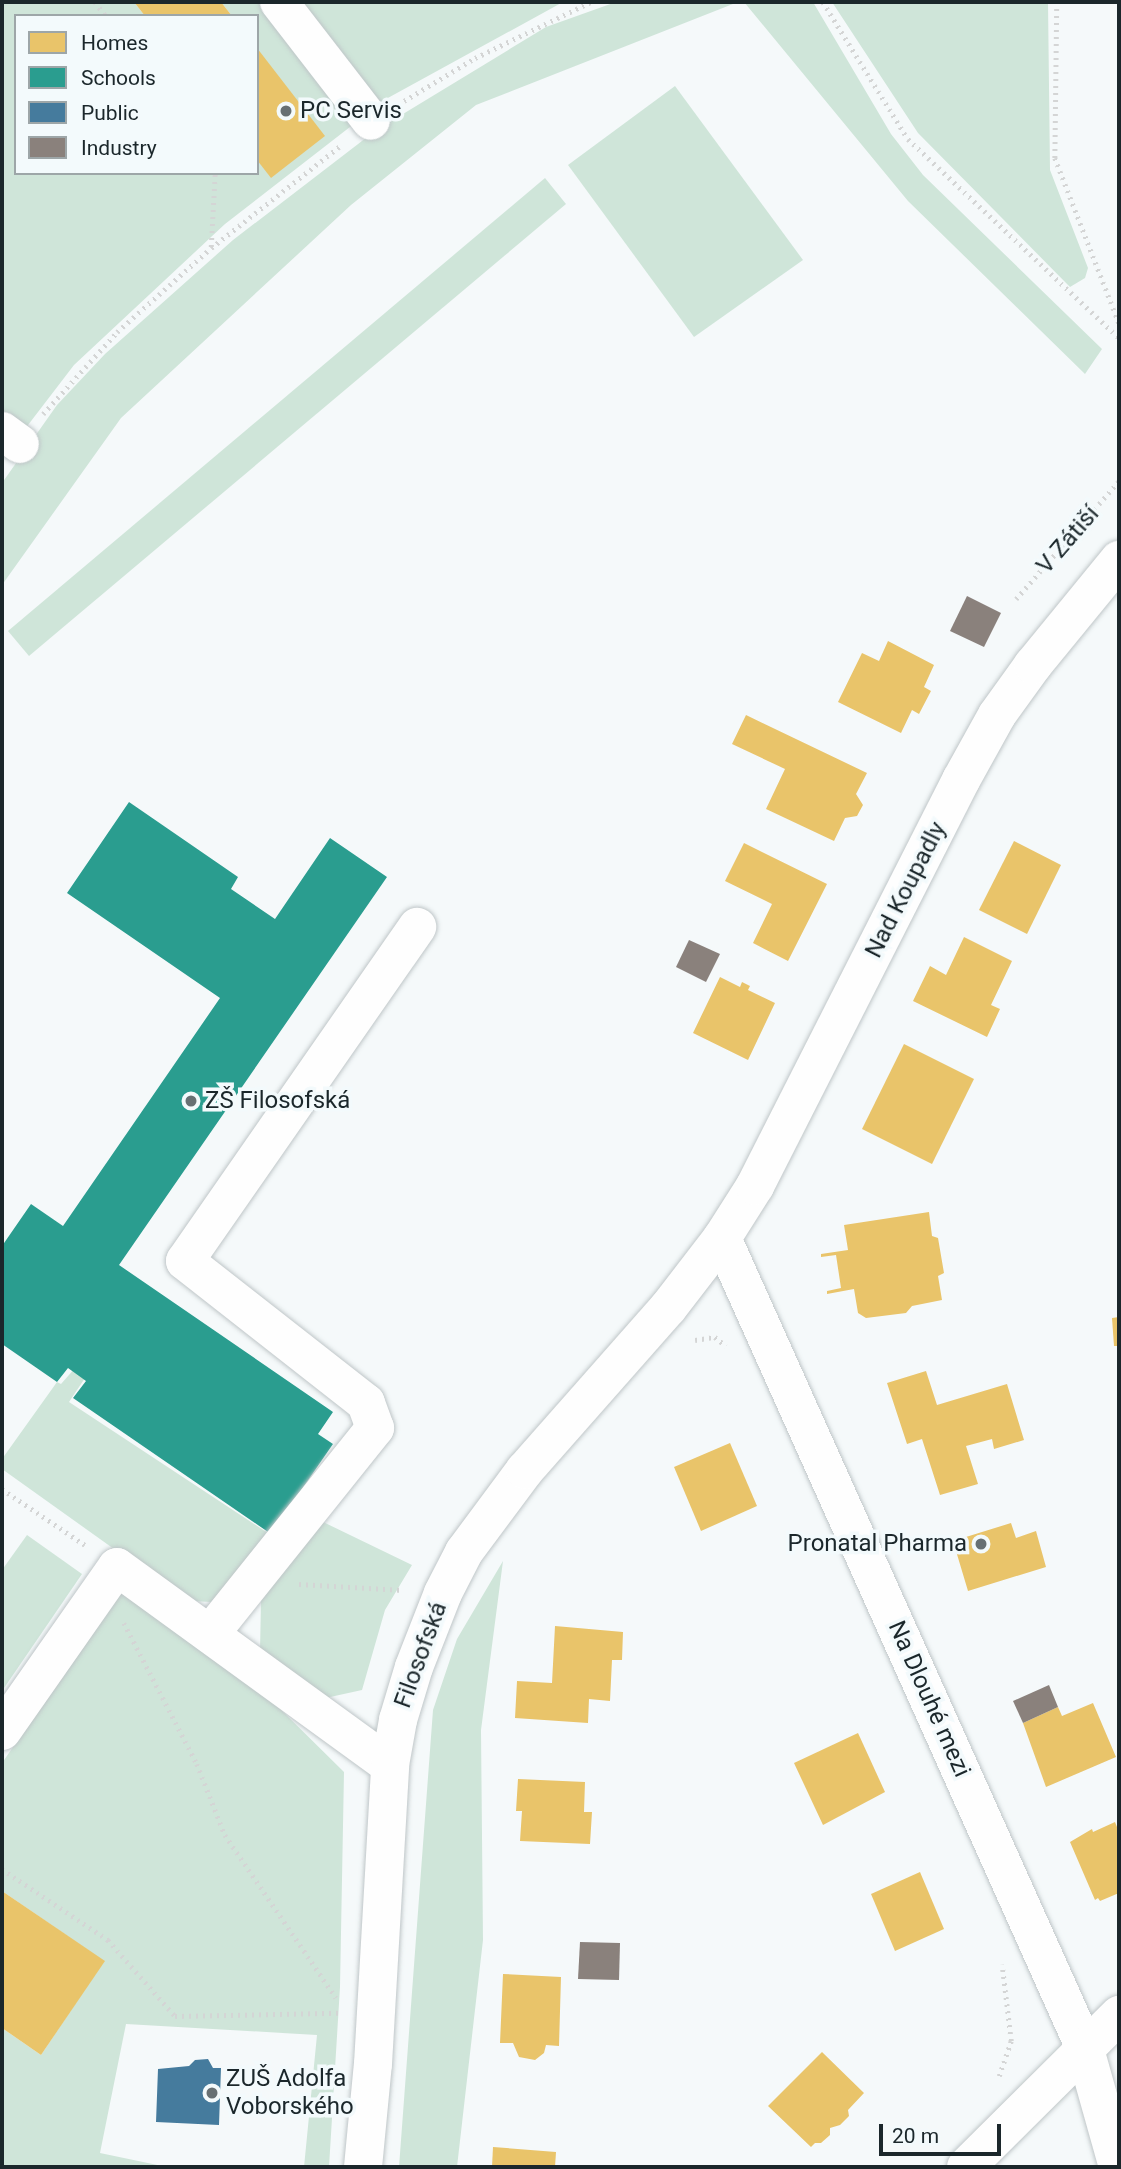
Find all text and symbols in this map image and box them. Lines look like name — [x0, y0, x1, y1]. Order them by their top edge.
legend — [14, 14, 259, 175]
text: Homes — [81, 31, 148, 55]
text: Schools — [81, 66, 156, 90]
place label: PC Servis — [300, 97, 402, 125]
text: Public — [81, 101, 139, 125]
marker: PC Servis — [278, 103, 294, 119]
text: Industry — [81, 136, 157, 160]
street label: V Zátiší — [1031, 500, 1105, 580]
street label: Nad Koupadly — [859, 817, 953, 963]
place label: ZŠ Filosofská — [205, 1087, 350, 1115]
marker: ZŠ Filosofská — [183, 1093, 199, 1109]
place label: Pronatal Pharma — [788, 1530, 967, 1558]
marker: Pronatal Pharma — [973, 1536, 989, 1552]
street label: Filosofská — [389, 1598, 453, 1712]
street label: Na Dlouhé mezi — [882, 1616, 976, 1782]
place label: ZUŠ Adolfa Voborského — [226, 2065, 354, 2121]
marker: ZUŠ Adolfa Voborského — [204, 2085, 220, 2101]
scale bar — [883, 2110, 1006, 2154]
text: 20 m — [892, 2124, 939, 2148]

